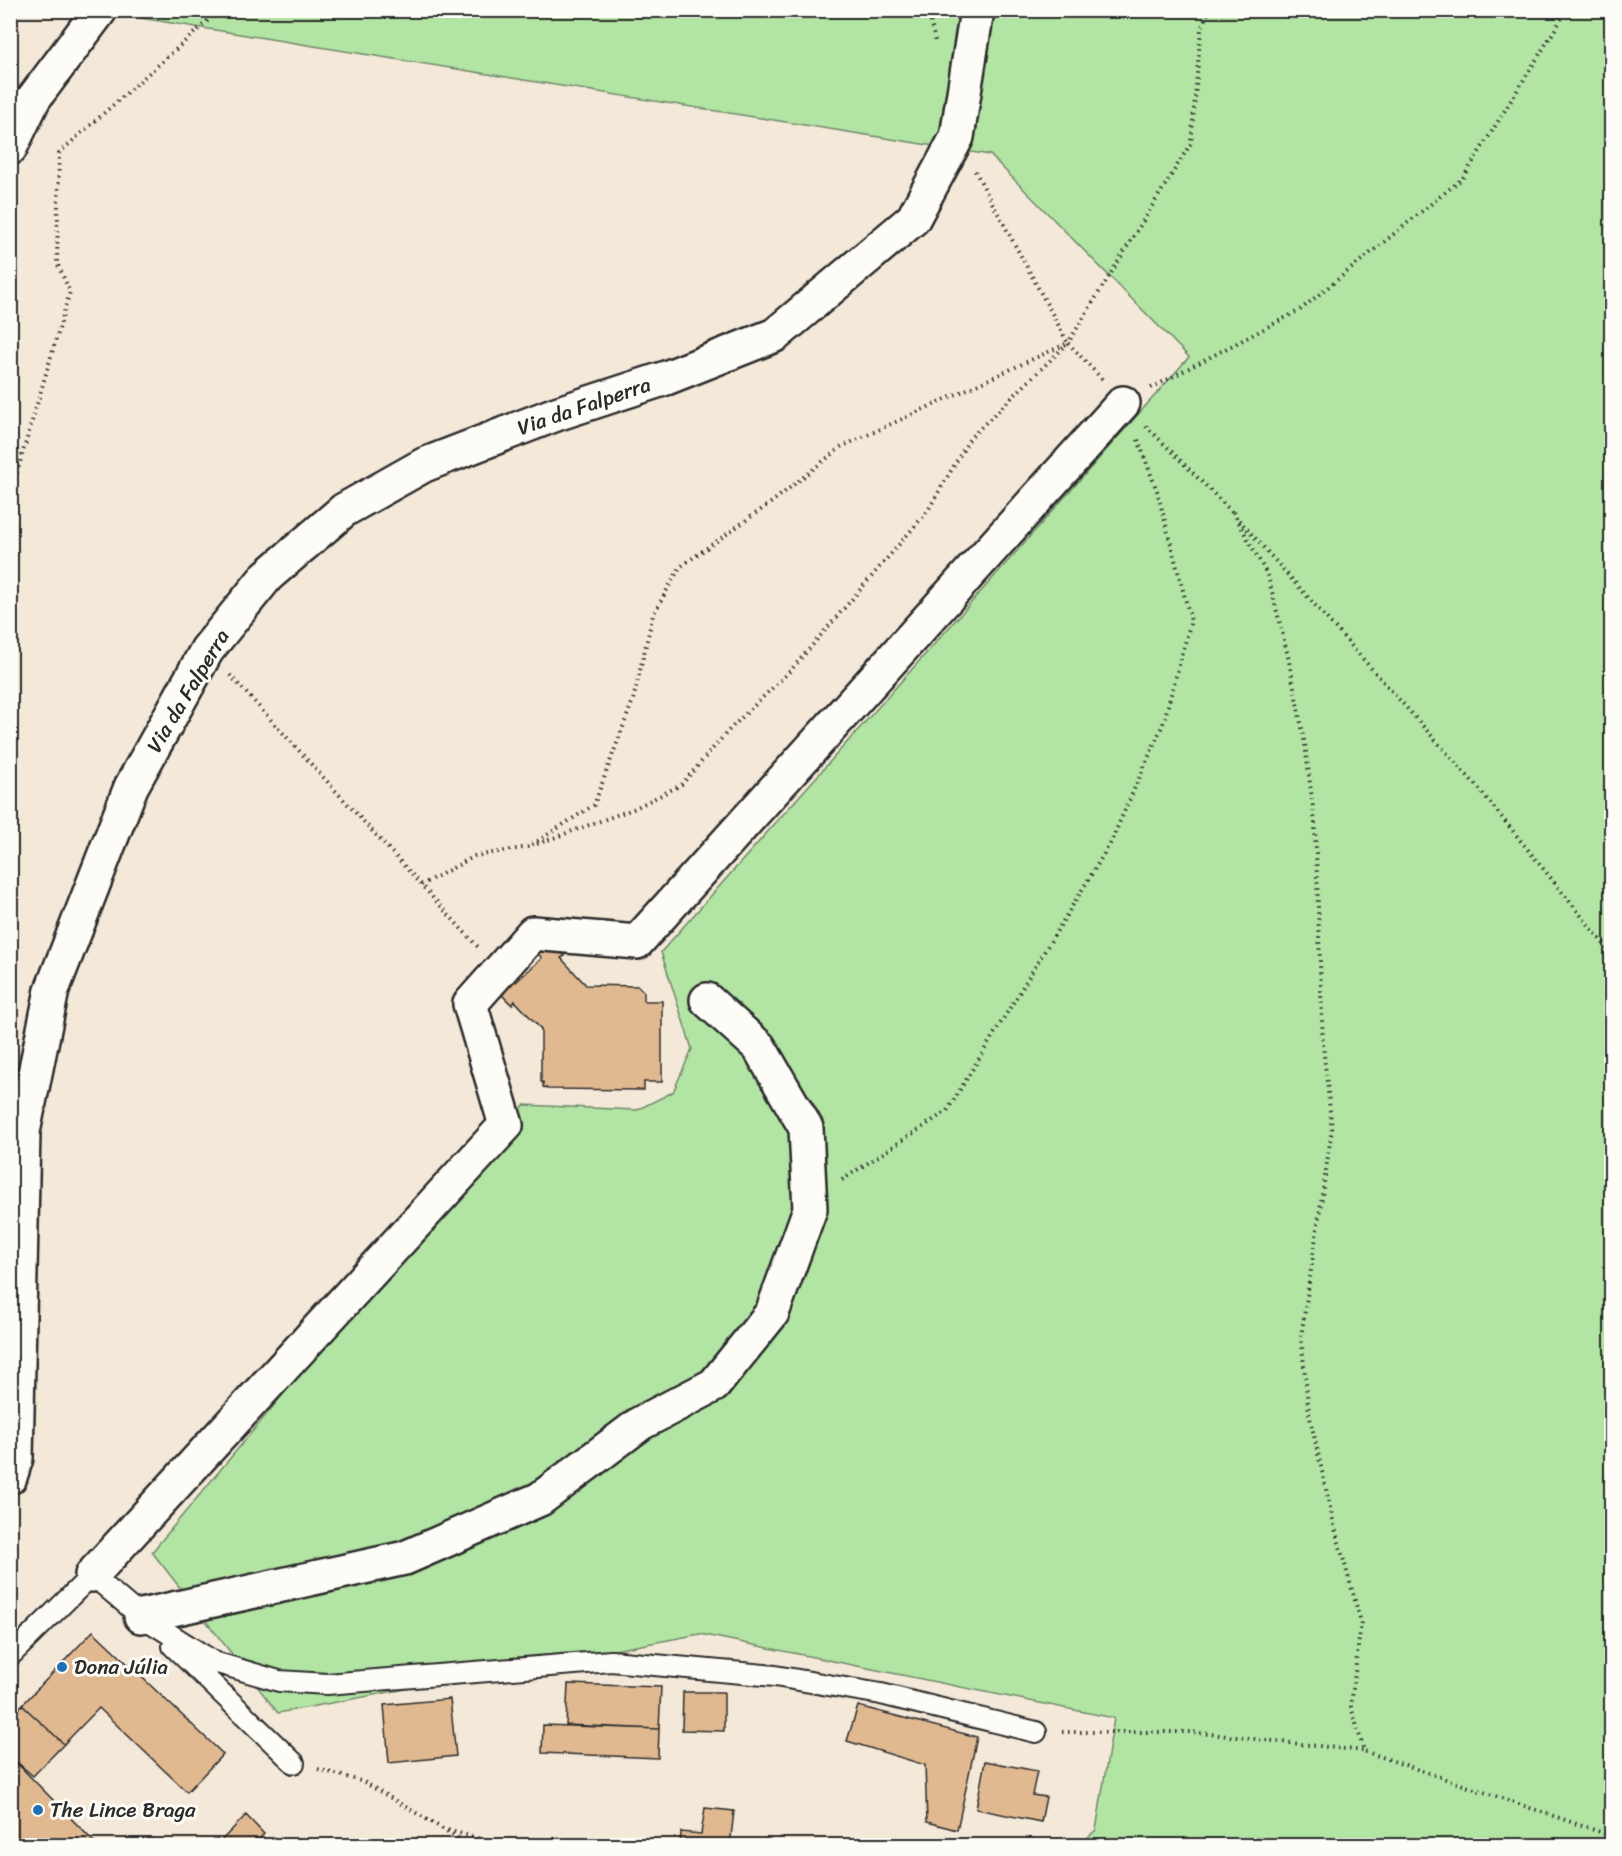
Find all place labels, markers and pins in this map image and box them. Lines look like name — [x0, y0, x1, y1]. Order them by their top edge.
place label: Dona Júlia — [74, 1648, 168, 1686]
marker: Dona Júlia — [55, 1660, 69, 1674]
place label: The Lince Braga — [50, 1791, 196, 1829]
marker: The Lince Braga — [31, 1803, 45, 1817]

